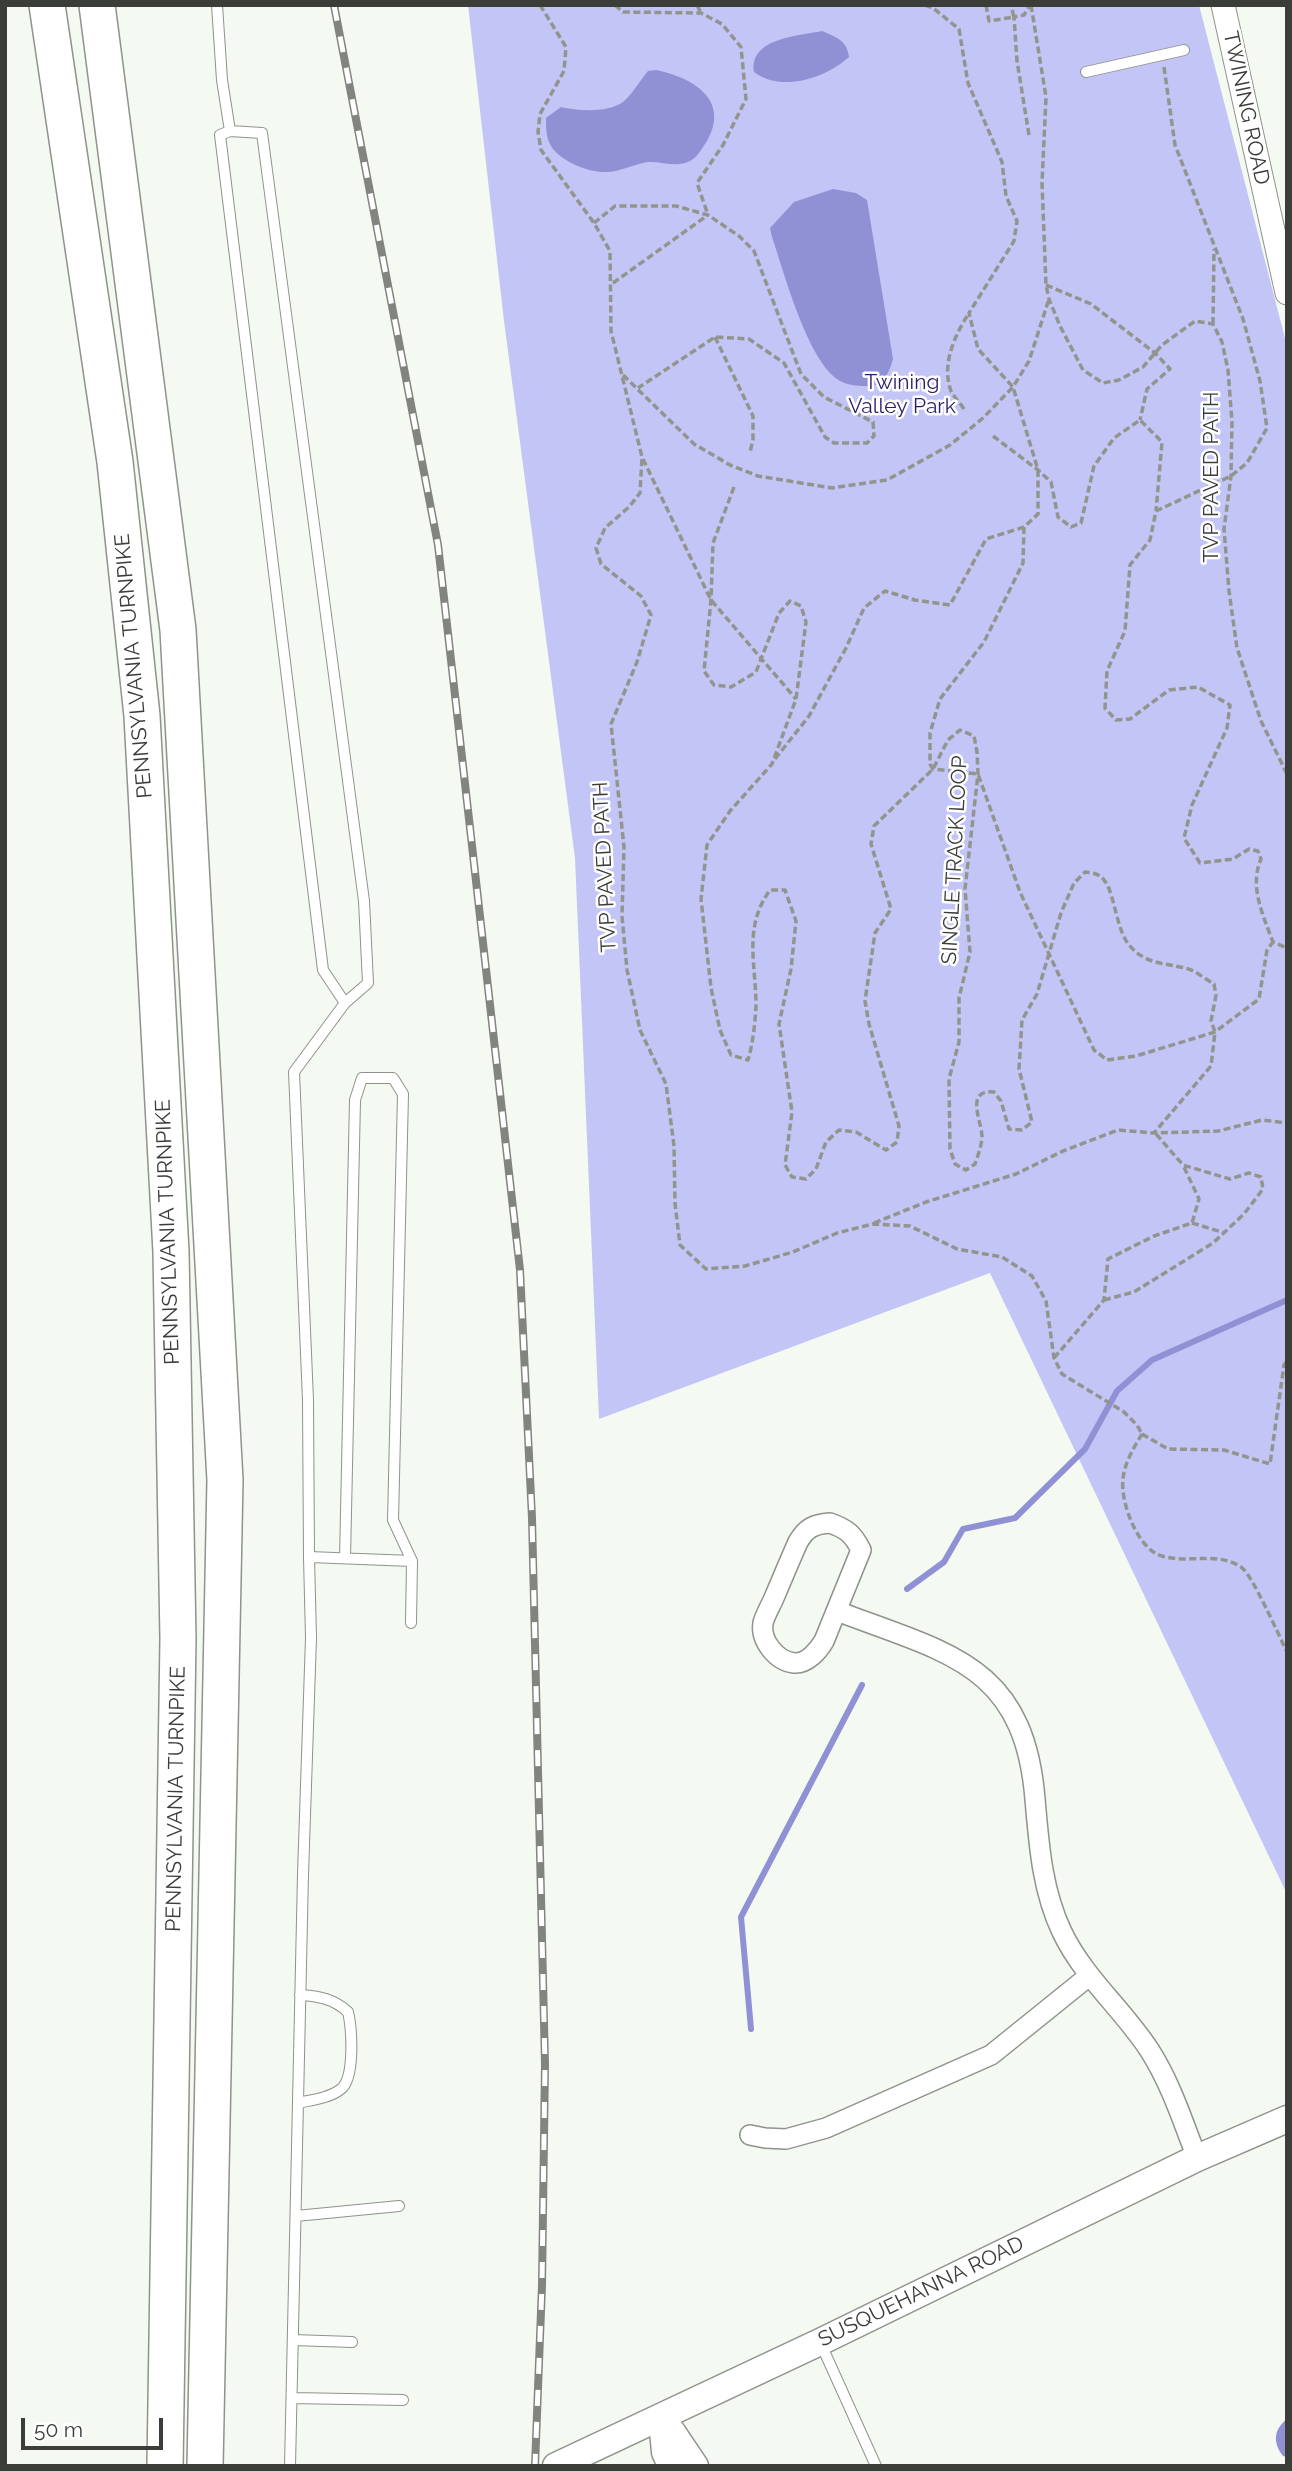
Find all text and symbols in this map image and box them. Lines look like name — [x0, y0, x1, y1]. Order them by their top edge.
street label: TWINING ROAD — [1217, 29, 1275, 187]
park label: Twining Valley Park — [848, 370, 956, 420]
street label: TVP PAVED PATH — [1199, 392, 1225, 562]
street label: PENNSYLVANIA TURNPIKE — [110, 533, 158, 799]
street label: SINGLE TRACK LOOP — [937, 755, 973, 965]
street label: TVP PAVED PATH — [588, 781, 622, 953]
street label: PENNSYLVANIA TURNPIKE — [151, 1099, 185, 1365]
street label: PENNSYLVANIA TURNPIKE — [161, 1666, 191, 1932]
street label: SUSQUEHANNA ROAD — [814, 2231, 1028, 2353]
scale bar — [24, 2404, 166, 2448]
text: 50 m — [34, 2417, 83, 2442]

